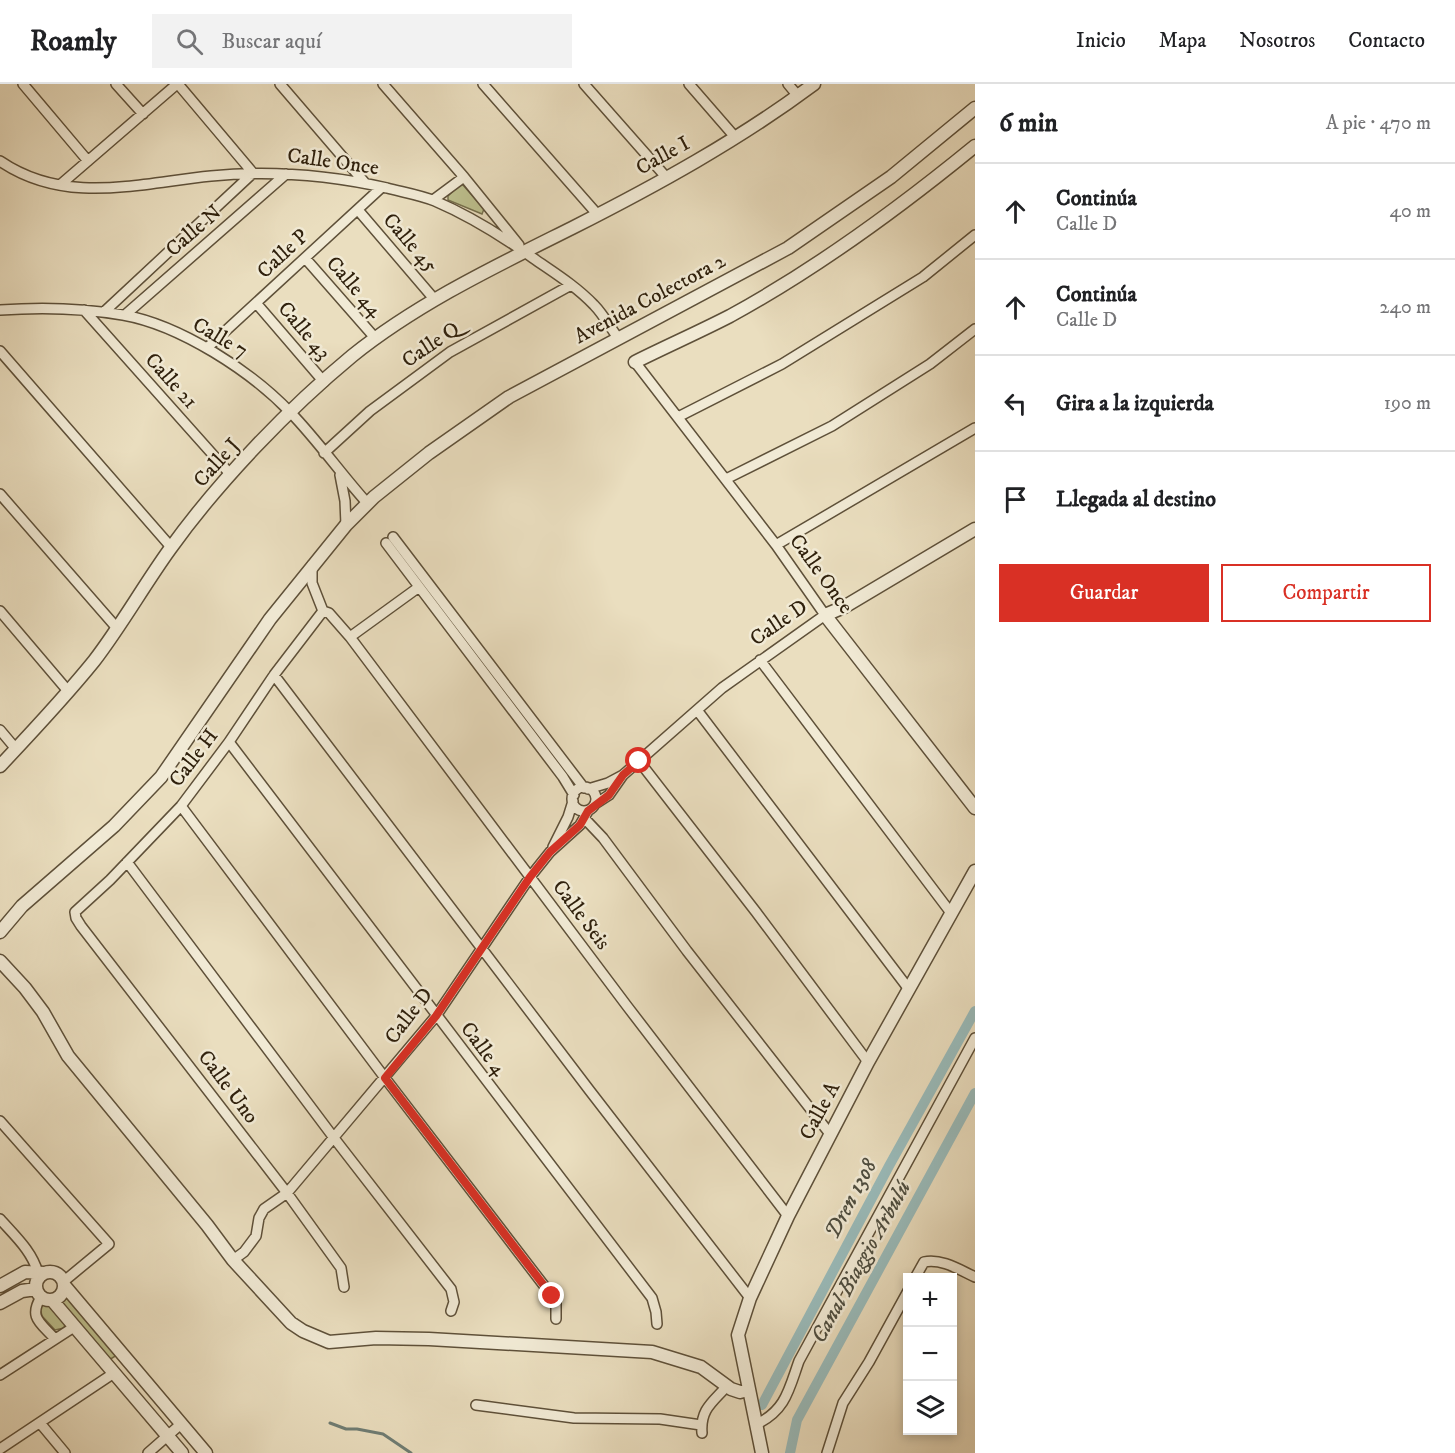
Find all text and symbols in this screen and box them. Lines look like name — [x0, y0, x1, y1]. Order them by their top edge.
search box — [152, 14, 572, 68]
text: Roamly — [30, 24, 116, 59]
icon: search — [173, 25, 206, 58]
text: Buscar aquí — [221, 28, 322, 55]
text: Inicio — [1076, 28, 1126, 54]
text: Mapa — [1159, 28, 1206, 54]
text: Nosotros — [1239, 28, 1315, 54]
text: Contacto — [1348, 28, 1425, 54]
text: 6 min — [999, 107, 1058, 140]
text: A pie · 470 m — [1326, 111, 1431, 136]
street label: Calle I — [632, 131, 694, 181]
street label: Calle Once — [286, 143, 381, 181]
text: Continúa — [1056, 185, 1137, 212]
icon: ahead — [999, 195, 1032, 228]
text: 40 m — [1389, 199, 1431, 224]
street label: Calle N — [161, 200, 227, 262]
street label: Calle 45 — [377, 208, 443, 278]
text: Calle D — [1056, 212, 1117, 237]
street label: Calle P — [252, 224, 314, 284]
street label: Avenida Colectora 2 — [570, 248, 731, 350]
street label: Calle 44 — [320, 251, 388, 324]
text: Continúa — [1056, 281, 1137, 308]
icon: ahead — [999, 291, 1032, 324]
text: 240 m — [1380, 295, 1431, 320]
street label: Calle 43 — [272, 296, 336, 366]
text: Calle D — [1056, 308, 1117, 333]
street label: Calle Q — [397, 311, 473, 374]
street label: Calle 7 — [188, 312, 252, 364]
street label: Calle 21 — [139, 348, 203, 414]
icon: left — [999, 387, 1032, 420]
text: Gira a la izquierda — [1056, 390, 1214, 417]
text: 190 m — [1384, 391, 1431, 416]
street label: Calle J — [188, 433, 246, 493]
icon: arrive — [999, 483, 1032, 516]
text: Llegada al destino — [1056, 486, 1216, 513]
street label: Calle Once — [783, 529, 859, 619]
button: Guardar — [999, 564, 1209, 622]
button: Compartir — [1221, 564, 1431, 622]
street label: Calle D — [745, 594, 813, 652]
street label: Calle H — [164, 724, 224, 792]
route start — [625, 747, 651, 773]
street label: Calle Seis — [546, 875, 616, 955]
street label: Calle D — [379, 983, 439, 1049]
street label: Calle 4 — [454, 1017, 512, 1082]
street label: Calle Uno — [192, 1045, 264, 1129]
street label: Calle A — [794, 1077, 846, 1144]
water label: Dren 1308 — [819, 1154, 883, 1243]
water label: Canal Biaggio Arbulú — [805, 1176, 917, 1348]
map controls — [903, 1273, 957, 1435]
button: + — [903, 1273, 957, 1327]
route end — [538, 1282, 564, 1308]
button: − — [903, 1327, 957, 1381]
button: layers — [903, 1381, 957, 1435]

